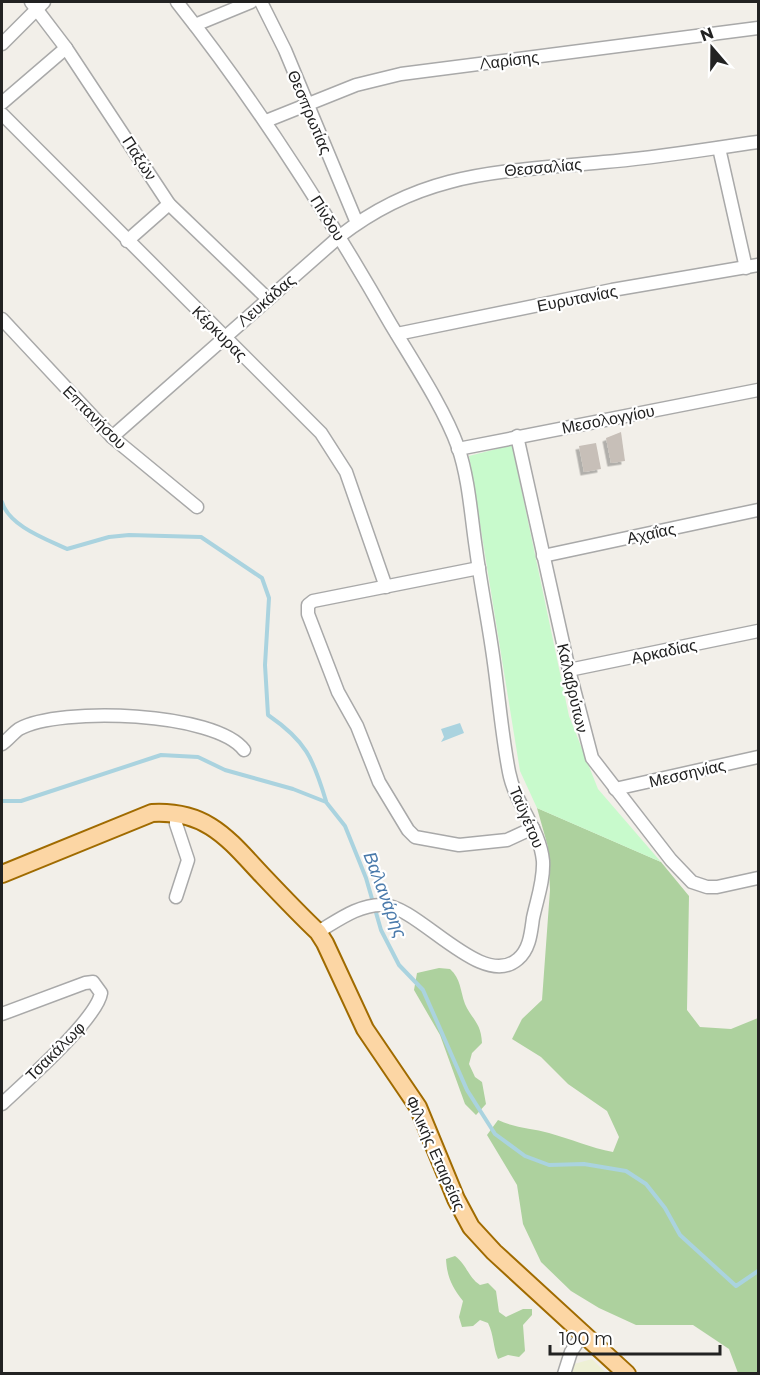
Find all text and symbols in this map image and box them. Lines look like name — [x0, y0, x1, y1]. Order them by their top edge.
north arrow — [682, 18, 742, 78]
text: N — [698, 23, 716, 46]
street label: Λαρίσης — [478, 47, 540, 74]
street label: Θεσπρωτίας — [283, 67, 336, 157]
street label: Παξών — [118, 133, 161, 184]
street label: Θεσσαλίας — [503, 155, 583, 180]
street label: Πίνδου — [306, 192, 349, 244]
street label: Λευκάδας — [234, 270, 299, 331]
street label: Ευρυτανίας — [535, 281, 619, 316]
street label: Κέρκυρας — [188, 302, 251, 365]
street label: Επτανήσου — [59, 382, 130, 453]
street label: Μεσολογγίου — [560, 401, 656, 438]
street label: Αχαΐας — [625, 519, 677, 548]
street label: Αρκαδίας — [630, 635, 699, 668]
street label: Καλαβρύτων — [553, 641, 592, 735]
street label: Μεσσηνίας — [647, 755, 727, 791]
street label: Ταϋγέτου — [505, 784, 548, 851]
water label: Βαλανάρης — [358, 849, 412, 942]
street label: Τσακάλωφ — [22, 1018, 89, 1085]
street label: Φιλικής Εταιρείας — [402, 1093, 469, 1214]
scale bar — [550, 1318, 720, 1356]
text: 100 m — [559, 1328, 613, 1350]

